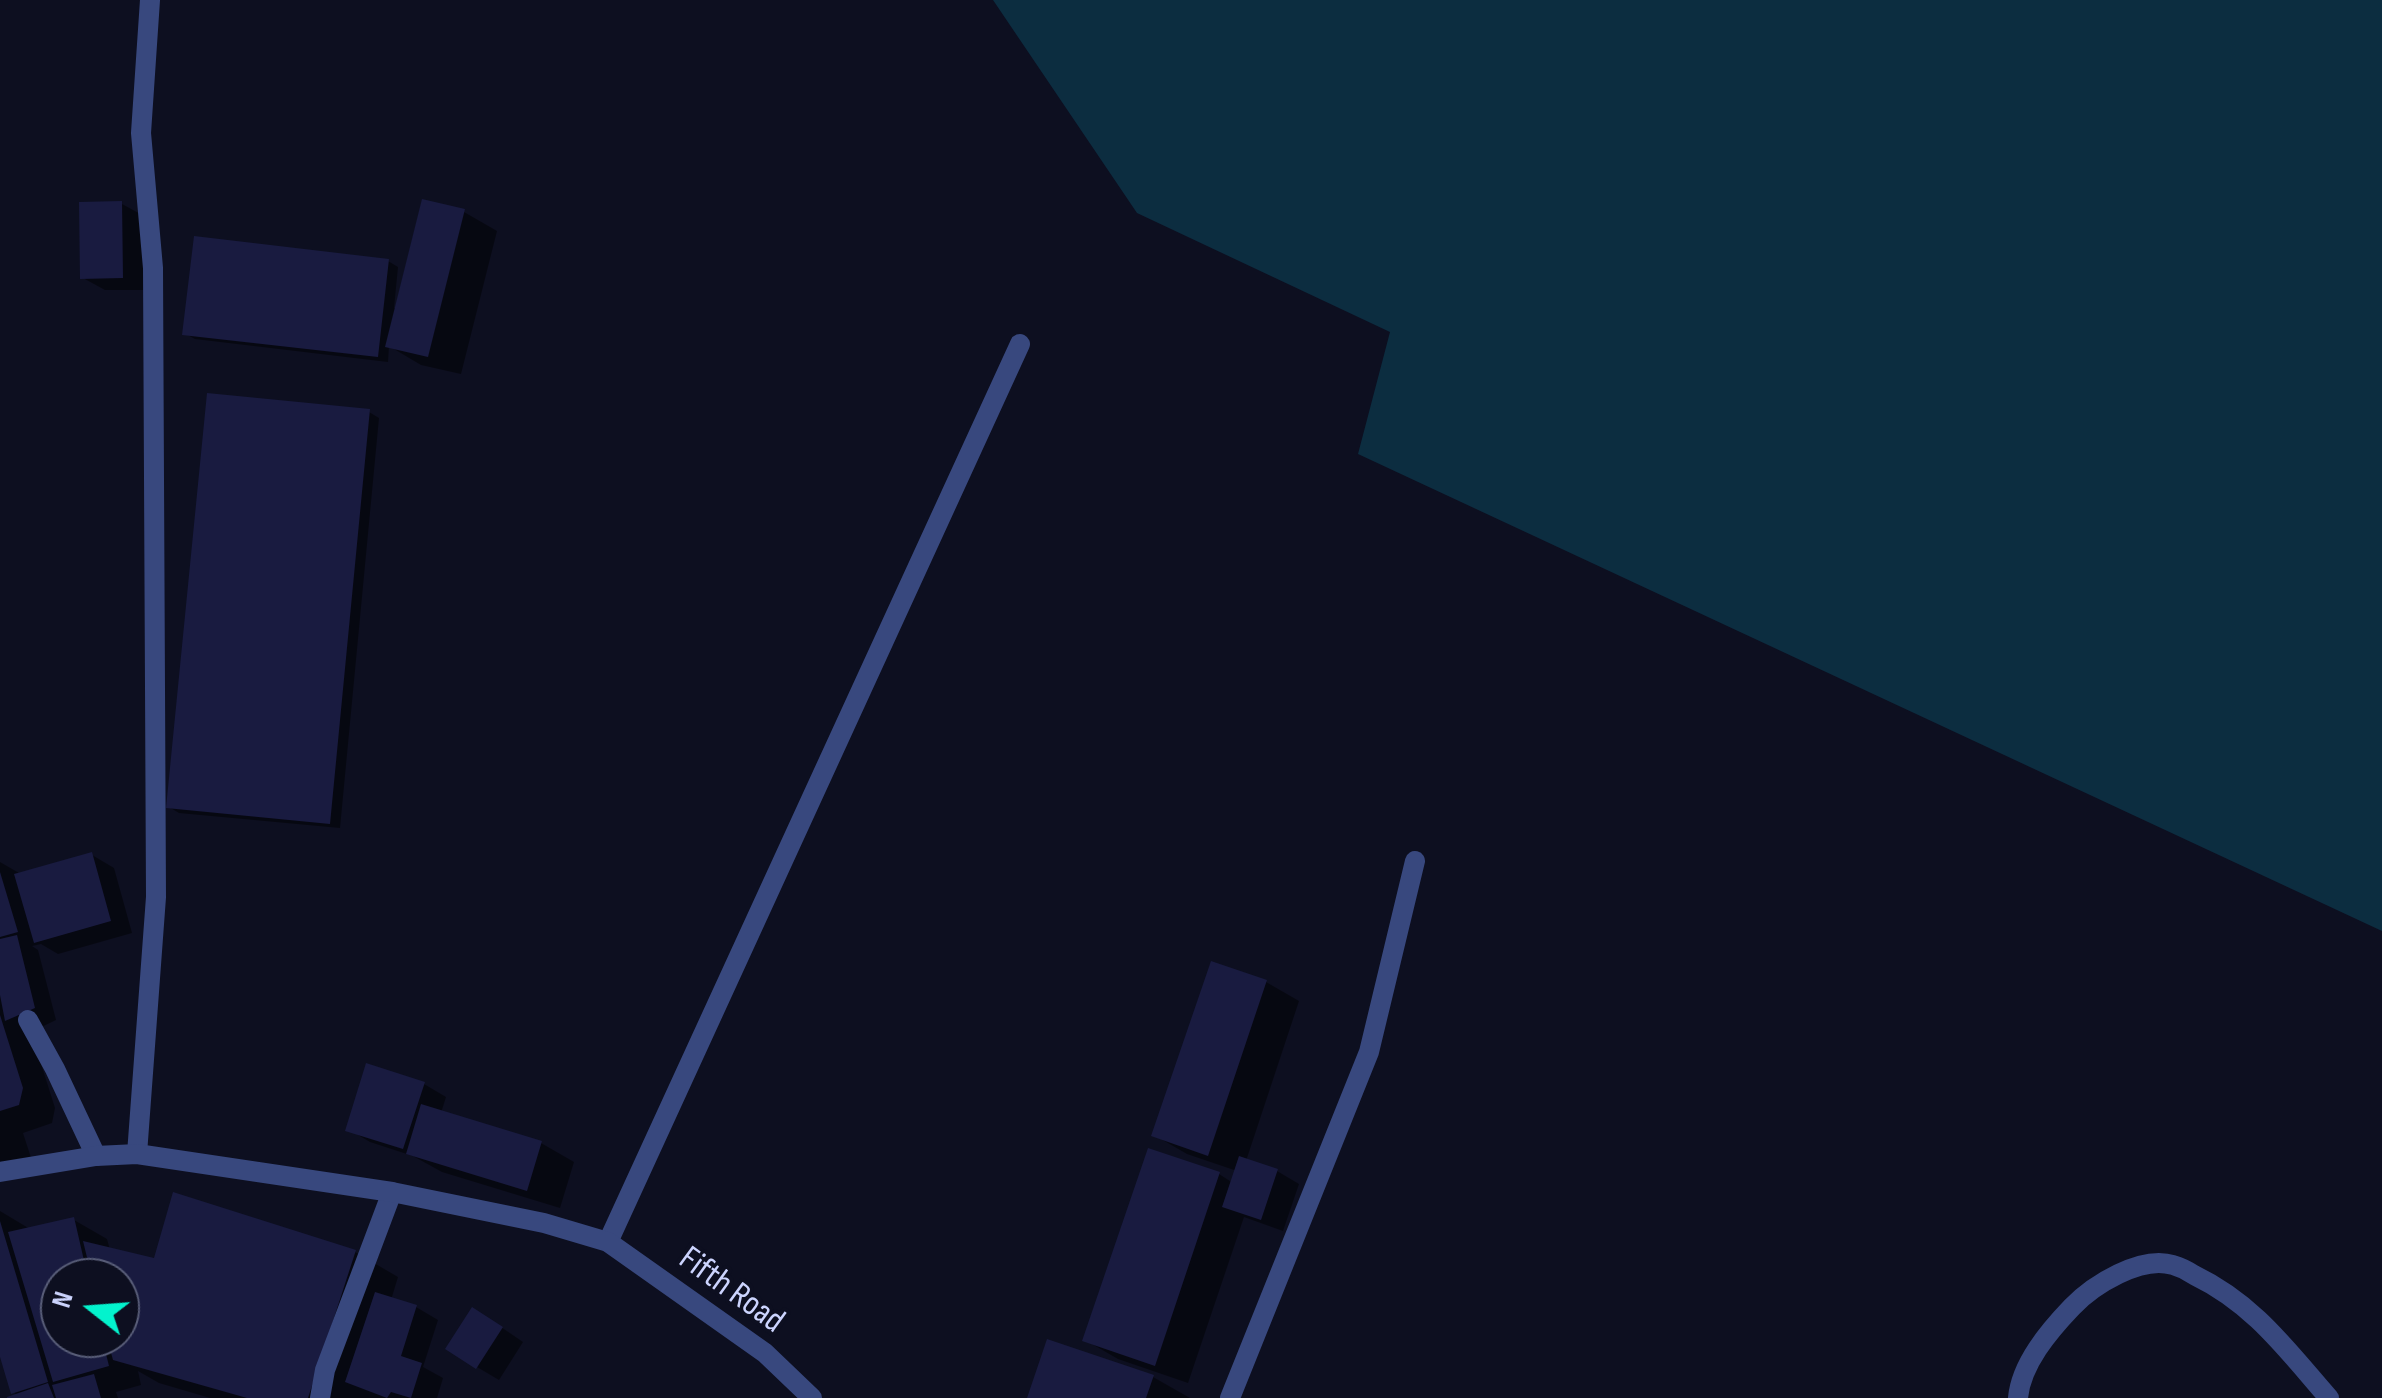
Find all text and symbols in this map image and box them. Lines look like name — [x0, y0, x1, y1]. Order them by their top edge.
street label: Fifth Road — [670, 1239, 792, 1343]
north arrow — [40, 1258, 140, 1358]
text: N — [45, 1288, 81, 1312]

